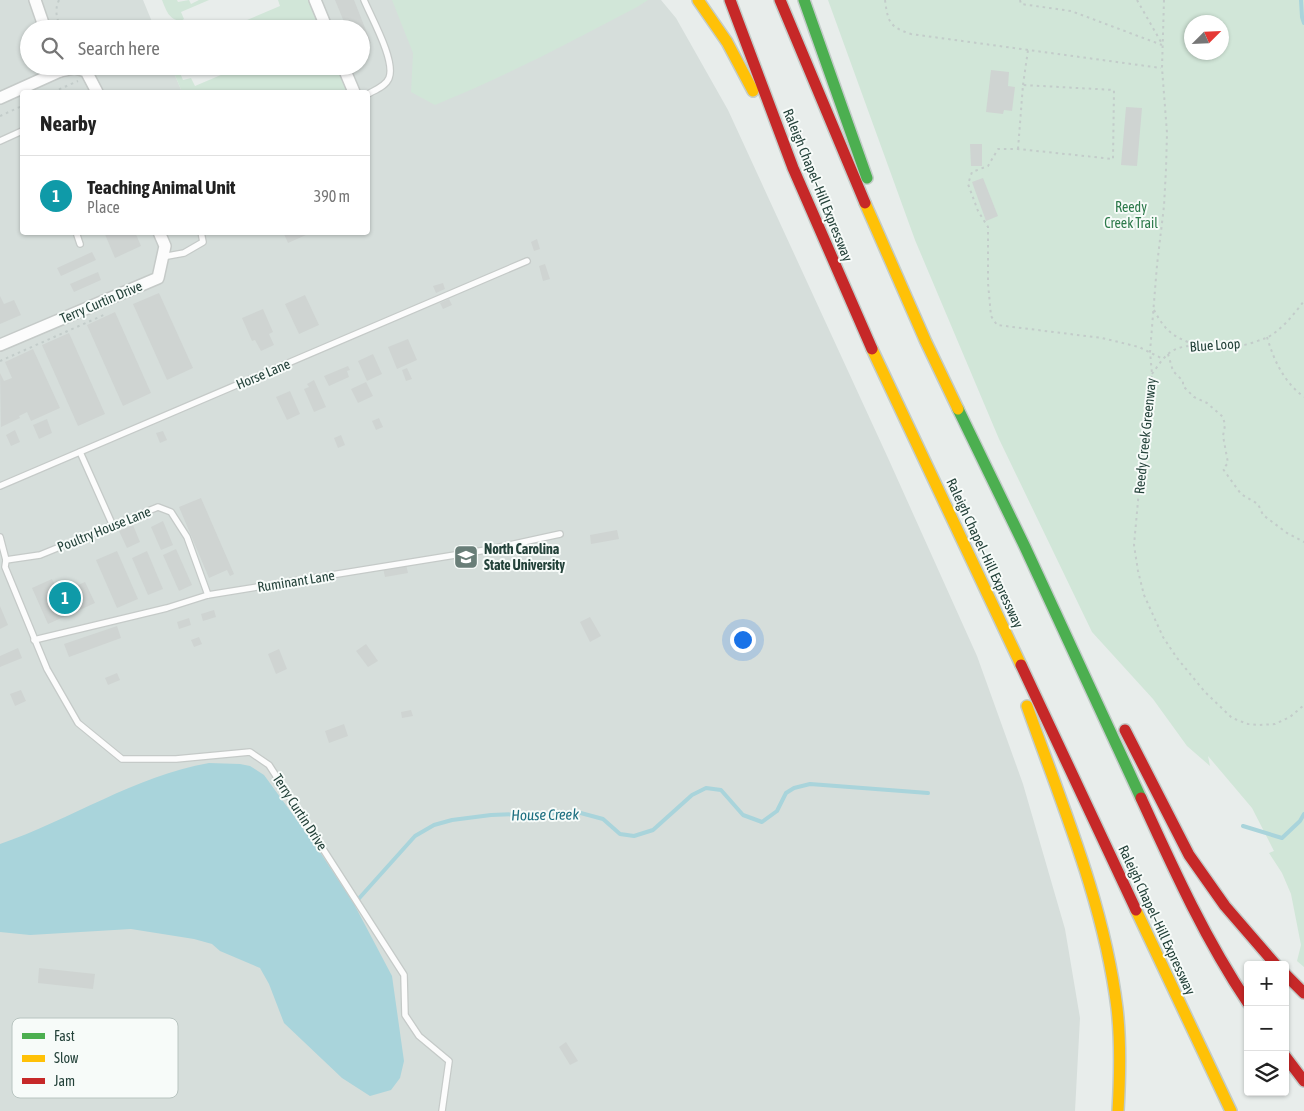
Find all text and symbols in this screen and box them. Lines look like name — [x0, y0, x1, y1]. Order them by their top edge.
north arrow — [1184, 15, 1229, 60]
search box — [20, 20, 370, 75]
icon: search — [38, 34, 66, 62]
text: Search here — [78, 37, 160, 59]
street label: Raleigh Chapel–Hill Expressway — [780, 106, 856, 264]
text: Nearby — [40, 111, 96, 135]
text: Teaching Animal Unit — [87, 176, 236, 198]
text: 1 — [52, 187, 60, 205]
text: 390 m — [314, 187, 350, 205]
text: Place — [87, 198, 120, 216]
park label: Reedy Creek Trail — [1104, 199, 1158, 231]
street label: Terry Curtin Drive — [57, 277, 145, 327]
street label: Blue Loop — [1189, 335, 1241, 355]
street label: Horse Lane — [234, 355, 292, 393]
street label: Reedy Creek Greenway — [1131, 377, 1159, 495]
street label: Raleigh Chapel–Hill Expressway — [943, 476, 1027, 630]
street label: Poultry House Lane — [55, 503, 153, 555]
place label: North Carolina State University — [484, 541, 565, 573]
school or university icon: North Carolina State University — [453, 544, 479, 570]
street label: Ruminant Lane — [256, 567, 336, 595]
pin: 1 — [49, 579, 81, 617]
your location — [730, 627, 756, 653]
street label: Terry Curtin Drive — [269, 771, 331, 853]
water label: House Creek — [511, 805, 579, 824]
street label: Raleigh Chapel–Hill Expressway — [1115, 843, 1199, 997]
map controls — [1244, 961, 1289, 1096]
button: + — [1244, 961, 1289, 1006]
button: − — [1244, 1006, 1289, 1051]
legend — [12, 1018, 178, 1098]
text: Fast — [54, 1028, 75, 1044]
text: Slow — [54, 1050, 79, 1066]
button: layers — [1244, 1051, 1289, 1096]
text: Jam — [54, 1073, 75, 1089]

